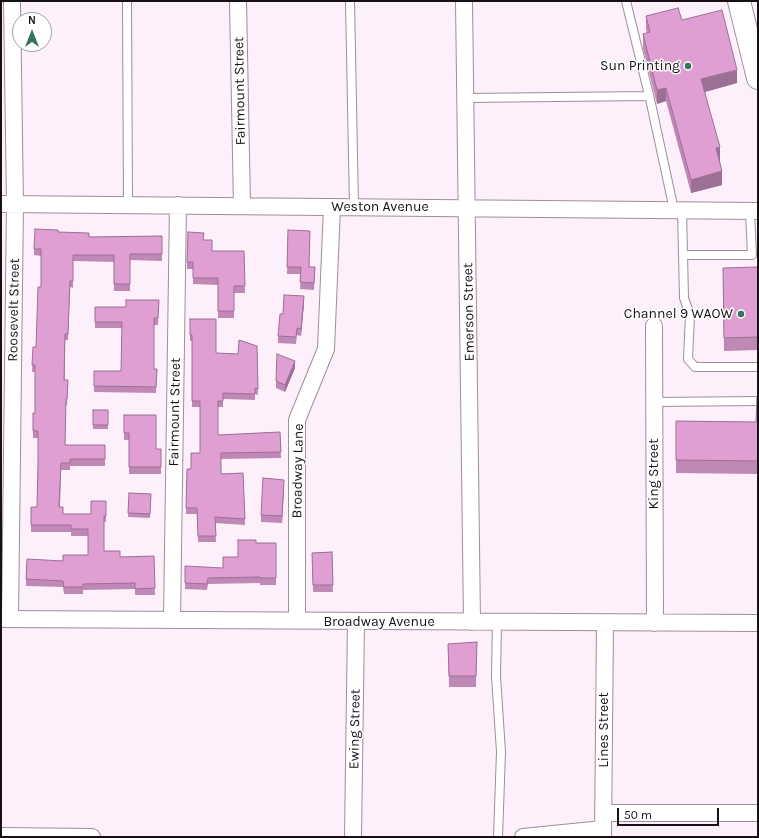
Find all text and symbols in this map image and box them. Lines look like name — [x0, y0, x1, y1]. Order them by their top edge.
north arrow — [12, 12, 52, 52]
text: N — [28, 14, 36, 27]
street label: Fairmount Street — [231, 37, 249, 145]
place label: Sun Printing — [600, 58, 680, 74]
marker: Sun Printing — [683, 61, 693, 71]
street label: Weston Avenue — [331, 199, 429, 215]
street label: Roosevelt Street — [5, 258, 23, 362]
street label: Emerson Street — [460, 263, 478, 361]
place label: Channel 9 WAOW — [624, 306, 733, 322]
marker: Channel 9 WAOW — [736, 309, 746, 319]
street label: Fairmount Street — [166, 358, 184, 466]
street label: Broadway Lane — [289, 423, 307, 519]
street label: King Street — [646, 439, 662, 509]
street label: Broadway Avenue — [323, 614, 435, 630]
street label: Ewing Street — [346, 689, 364, 769]
street label: Lines Street — [596, 692, 612, 768]
scale bar — [619, 800, 721, 826]
text: 50 m — [624, 808, 652, 822]

